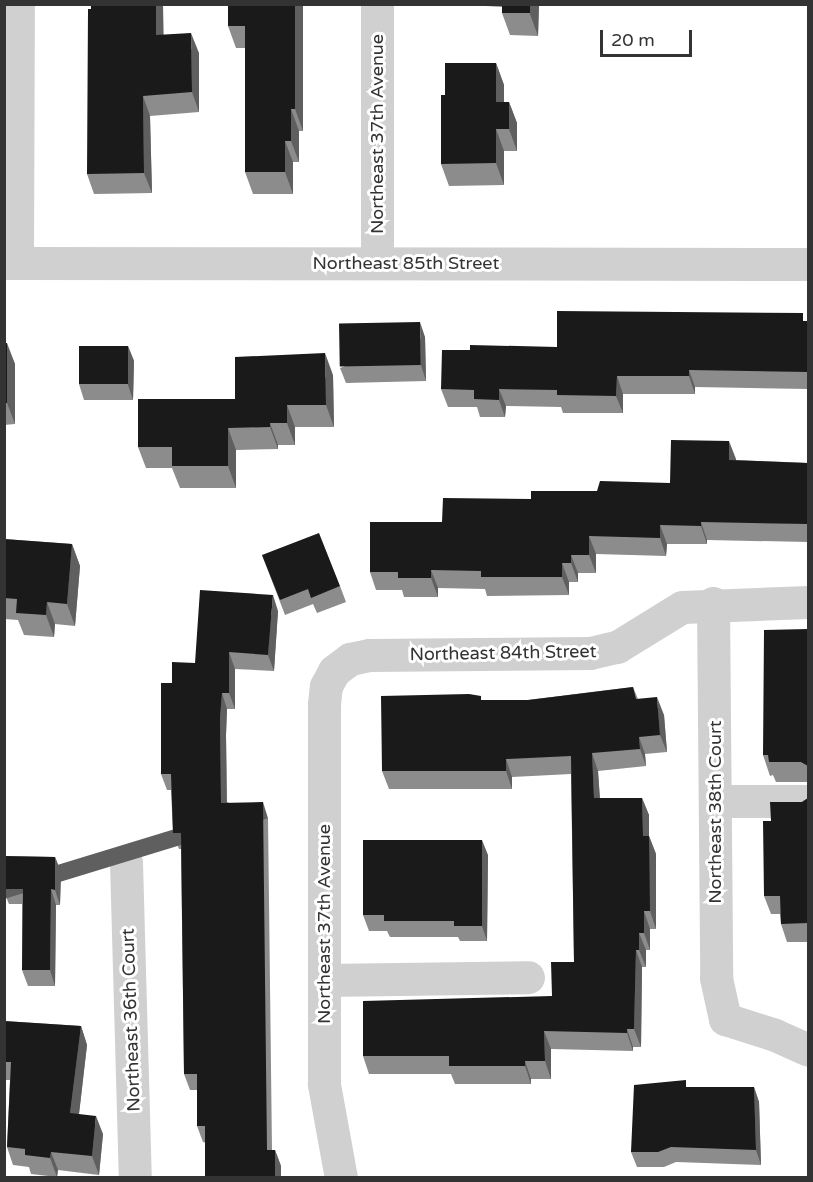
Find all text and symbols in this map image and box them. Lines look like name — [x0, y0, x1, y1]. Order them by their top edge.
scale bar — [603, 18, 694, 56]
text: 20 m — [611, 29, 655, 51]
street label: Northeast 37th Avenue — [366, 34, 388, 234]
street label: Northeast 85th Street — [313, 252, 499, 274]
street label: Northeast 84th Street — [409, 641, 597, 665]
street label: Northeast 38th Court — [704, 720, 726, 904]
street label: Northeast 37th Avenue — [313, 824, 335, 1024]
street label: Northeast 36th Court — [117, 928, 145, 1112]

